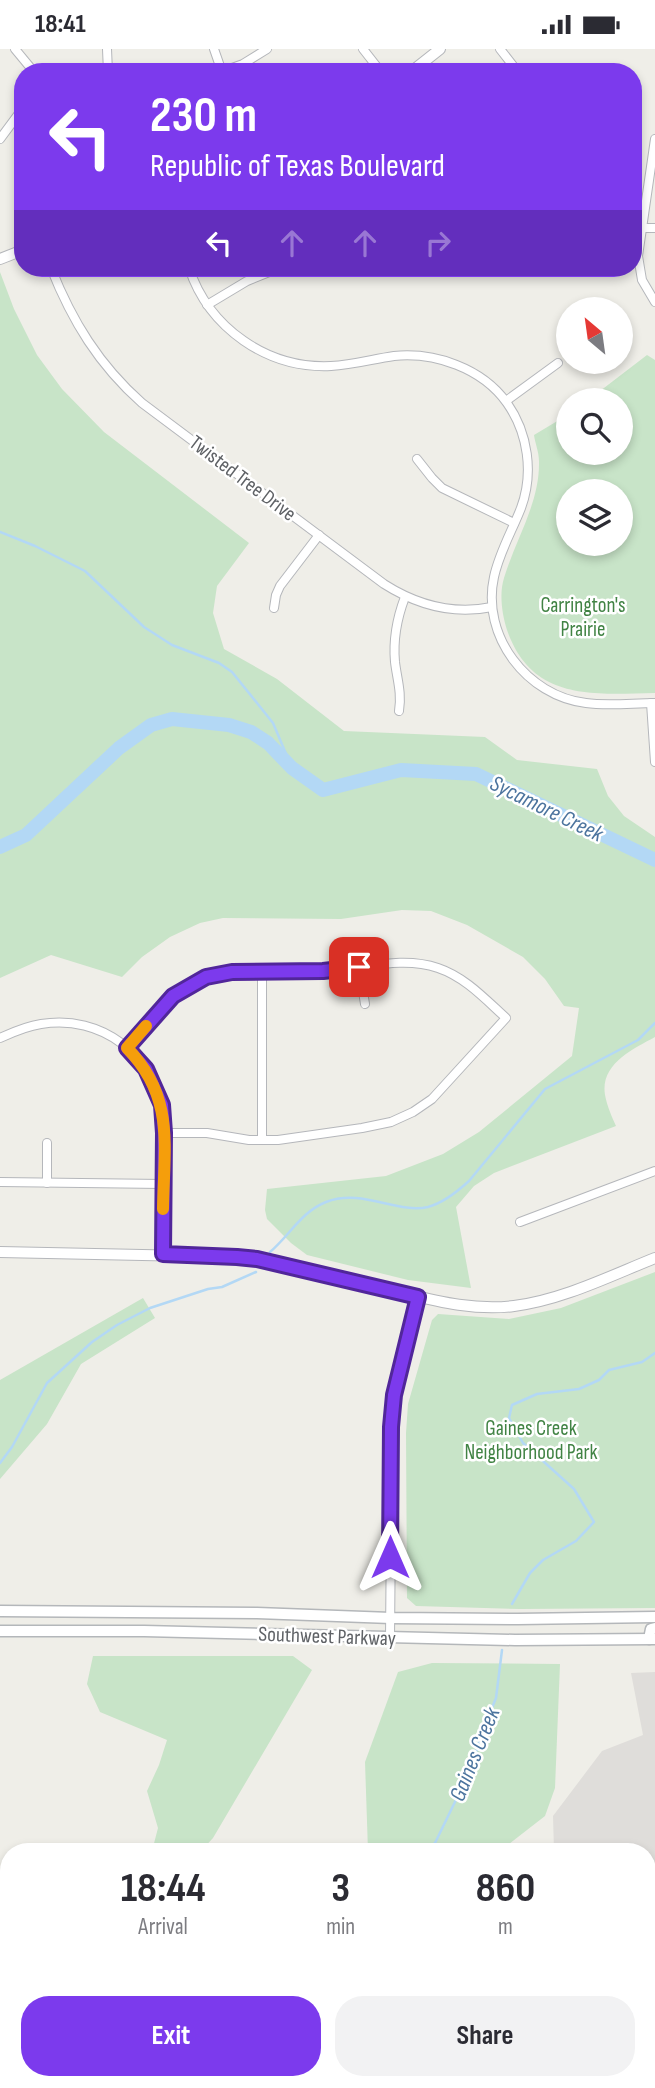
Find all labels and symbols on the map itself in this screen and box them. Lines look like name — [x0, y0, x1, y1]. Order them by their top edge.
north arrow — [556, 297, 634, 375]
street label: Twisted Tree Drive — [184, 430, 301, 527]
park label: Carrington's Prairie — [540, 593, 626, 642]
water label: Sycamore Creek — [485, 769, 609, 849]
pin — [329, 937, 389, 997]
park label: Gaines Creek Neighborhood Park — [464, 1416, 598, 1465]
position arrow — [353, 1520, 427, 1594]
street label: Southwest Parkway — [258, 1622, 396, 1651]
water label: Gaines Creek — [443, 1702, 507, 1805]

